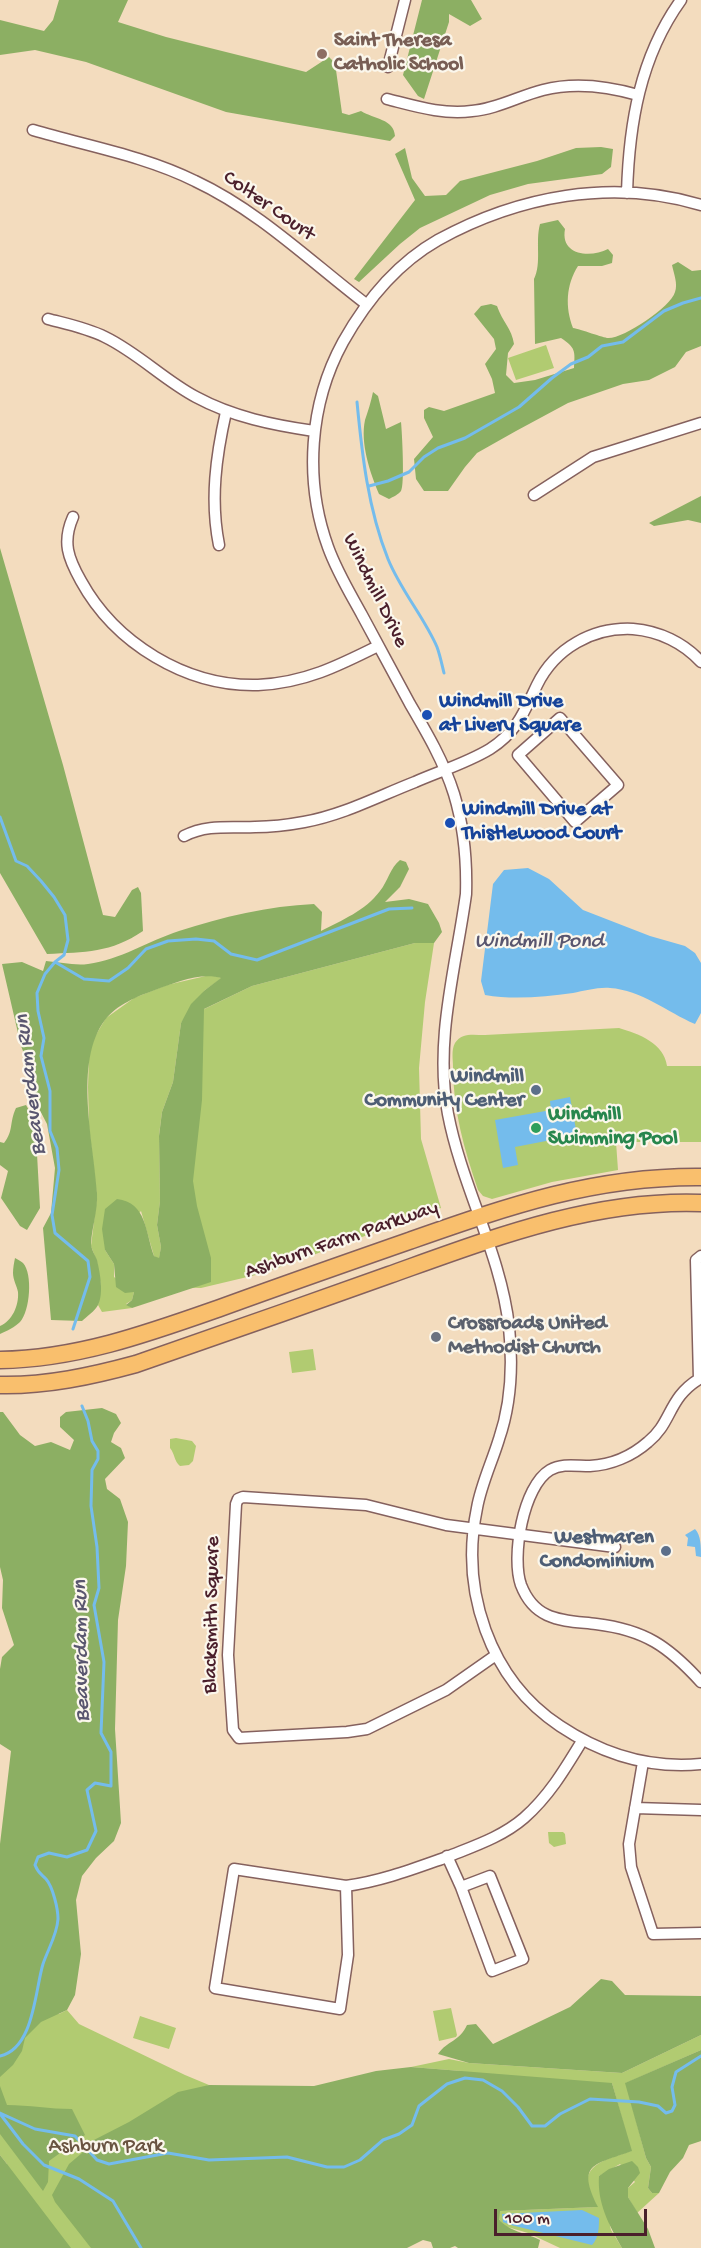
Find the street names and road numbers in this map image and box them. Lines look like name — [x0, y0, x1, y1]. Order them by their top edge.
street label: Colter Court — [217, 166, 319, 248]
street label: Windmill Drive — [335, 530, 413, 652]
street label: Ashburn Farm Parkway — [242, 1196, 442, 1286]
street label: Blacksmith Square — [199, 1536, 227, 1694]

